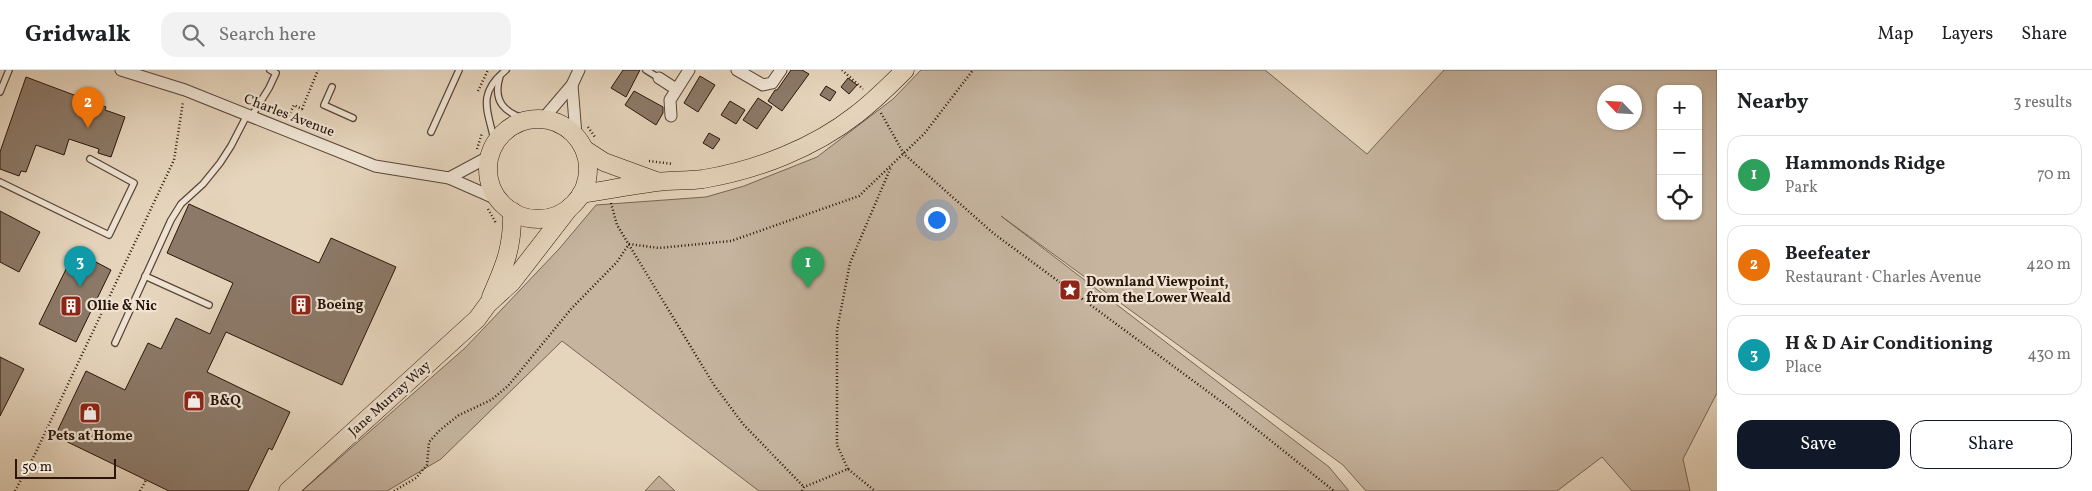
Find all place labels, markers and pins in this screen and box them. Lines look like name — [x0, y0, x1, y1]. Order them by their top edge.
pin: 2 — [72, 87, 104, 128]
pin: 3 — [64, 246, 96, 287]
pin: 1 — [792, 247, 824, 288]
place label: Downland Viewpoint, from the Lower Weald — [1086, 273, 1231, 308]
place icon: Downland Viewpoint, from the Lower Weald — [1058, 278, 1082, 302]
building icon: Boeing — [289, 293, 313, 317]
building icon: Ollie & Nic — [59, 294, 83, 318]
place label: Boeing — [317, 296, 364, 315]
place label: Ollie & Nic — [87, 297, 157, 316]
shop icon: B&Q — [182, 389, 206, 413]
place label: B&Q — [210, 392, 241, 411]
shop icon: Pets at Home — [78, 401, 102, 425]
place label: Pets at Home — [47, 427, 133, 446]

